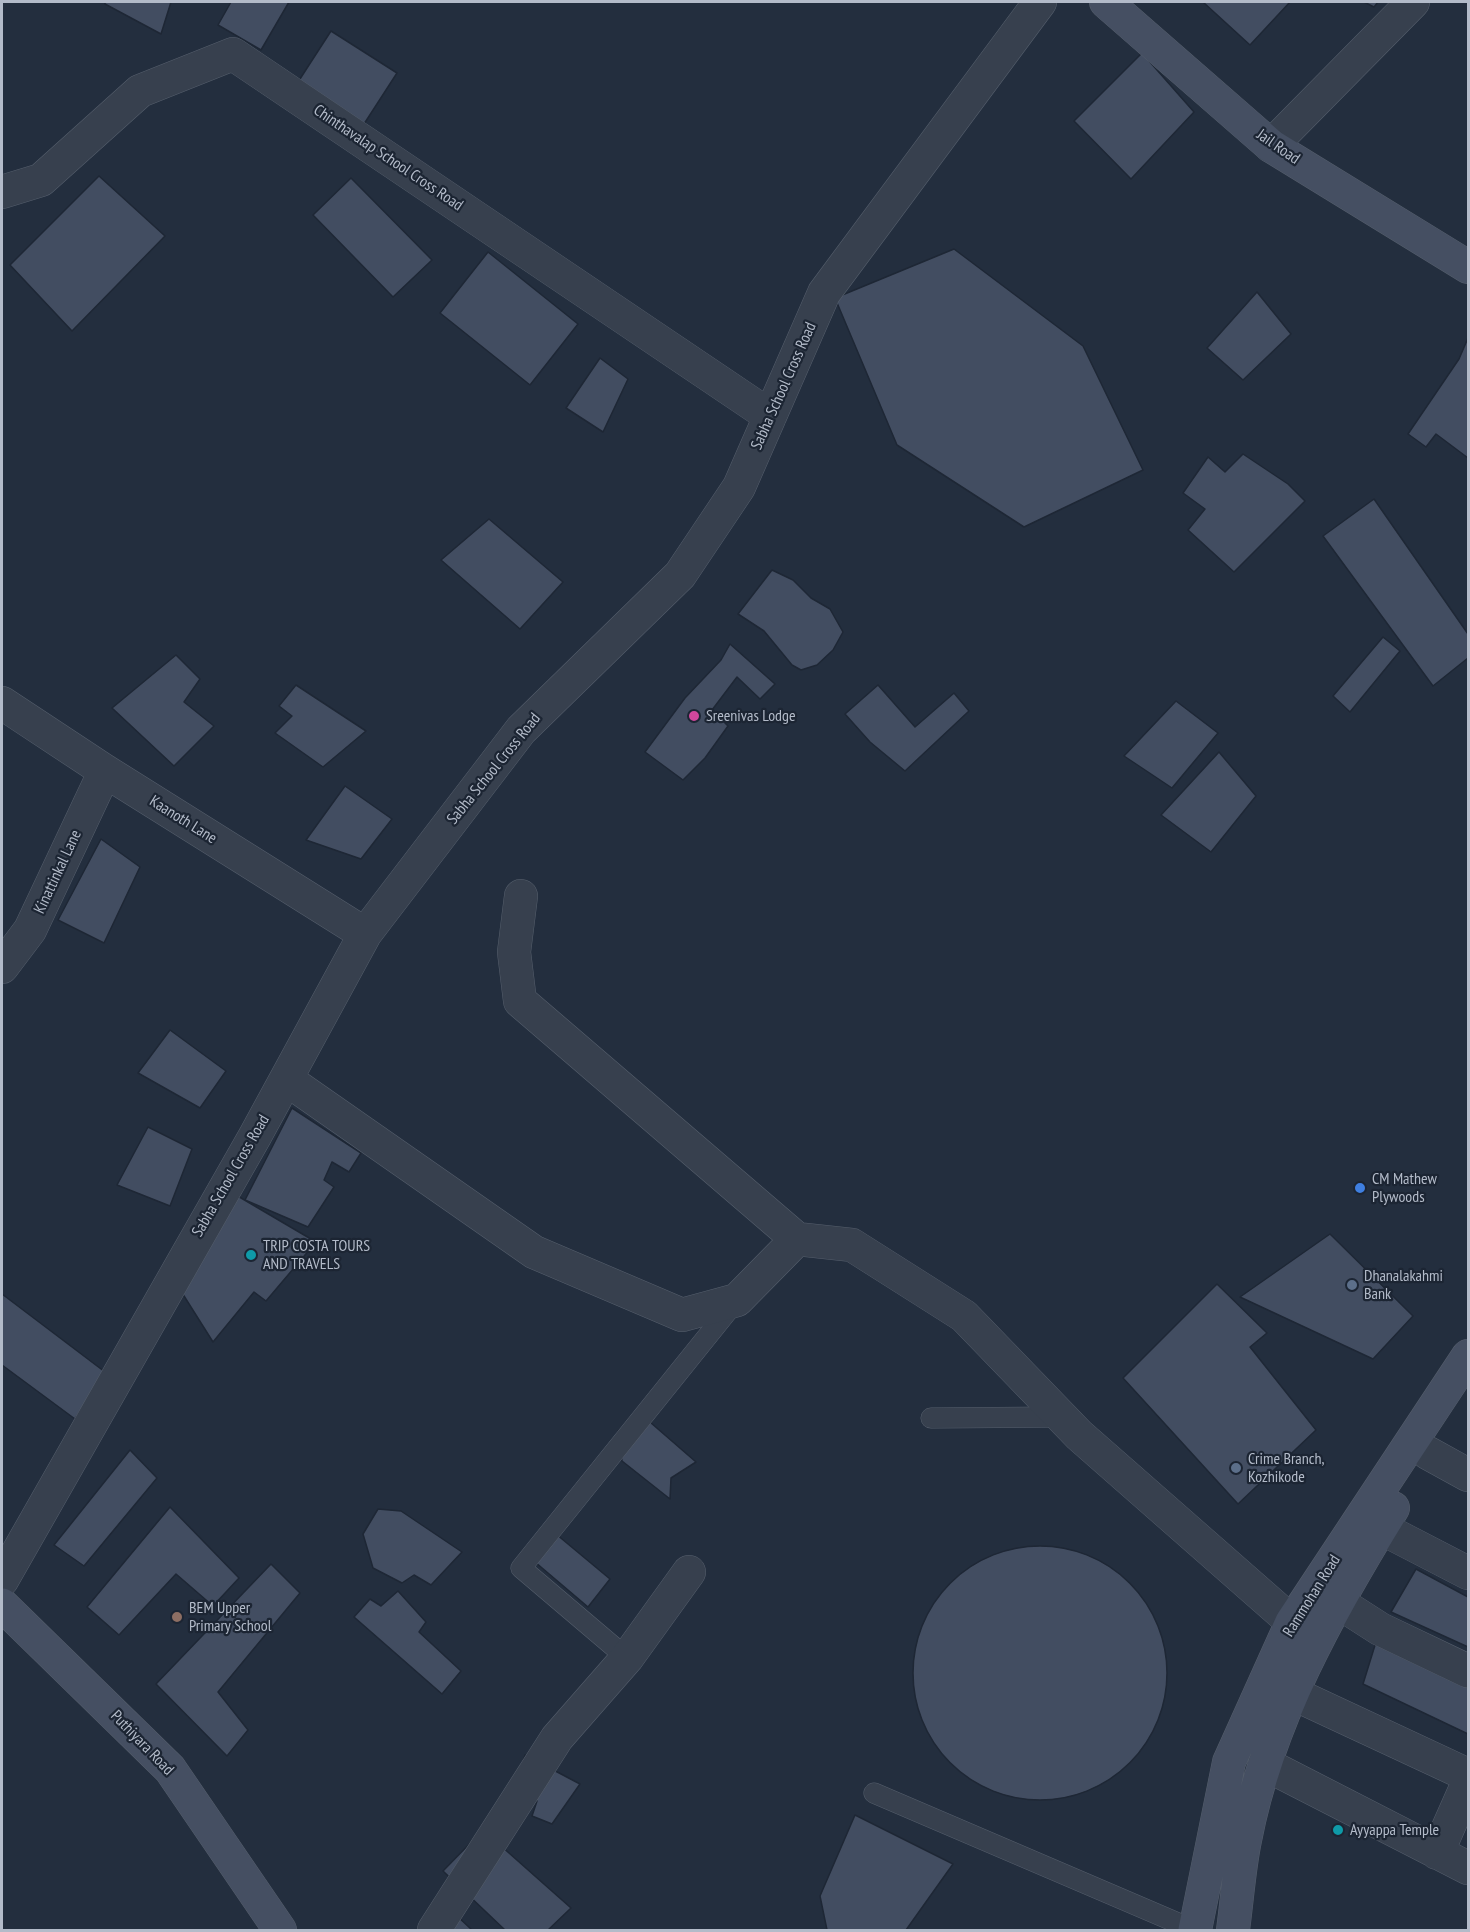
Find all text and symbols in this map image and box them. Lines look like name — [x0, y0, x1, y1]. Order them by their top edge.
street label: Chinthavalap School Cross Road — [310, 101, 466, 215]
street label: Jail Road — [1253, 125, 1303, 169]
street label: Sabha School Cross Road — [747, 319, 821, 453]
place label: Sreenivas Lodge — [706, 706, 796, 726]
marker: Sreenivas Lodge — [687, 709, 701, 723]
street label: Sabha School Cross Road — [443, 710, 545, 828]
street label: Kaanoth Lane — [146, 792, 220, 848]
street label: Kinattinkal Lane — [30, 827, 86, 917]
street label: Sabha School Cross Road — [188, 1112, 274, 1240]
place label: CM Mathew Plywoods — [1372, 1169, 1437, 1207]
marker: CM Mathew Plywoods — [1353, 1181, 1367, 1195]
place label: TRIP COSTA TOURS AND TRAVELS — [263, 1236, 370, 1274]
marker: TRIP COSTA TOURS AND TRAVELS — [244, 1248, 258, 1262]
place label: Dhanalakahmi Bank — [1364, 1266, 1443, 1304]
marker: Dhanalakahmi Bank — [1345, 1278, 1359, 1292]
place label: Crime Branch, Kozhikode — [1248, 1449, 1324, 1487]
marker: Crime Branch, Kozhikode — [1229, 1461, 1243, 1475]
street label: Rammohan Road — [1279, 1551, 1345, 1641]
place label: BEM Upper Primary School — [189, 1598, 271, 1636]
marker: BEM Upper Primary School — [170, 1610, 184, 1624]
street label: Puthiyara Road — [106, 1707, 178, 1779]
place label: Ayyappa Temple — [1350, 1820, 1439, 1840]
marker: Ayyappa Temple — [1331, 1823, 1345, 1837]

